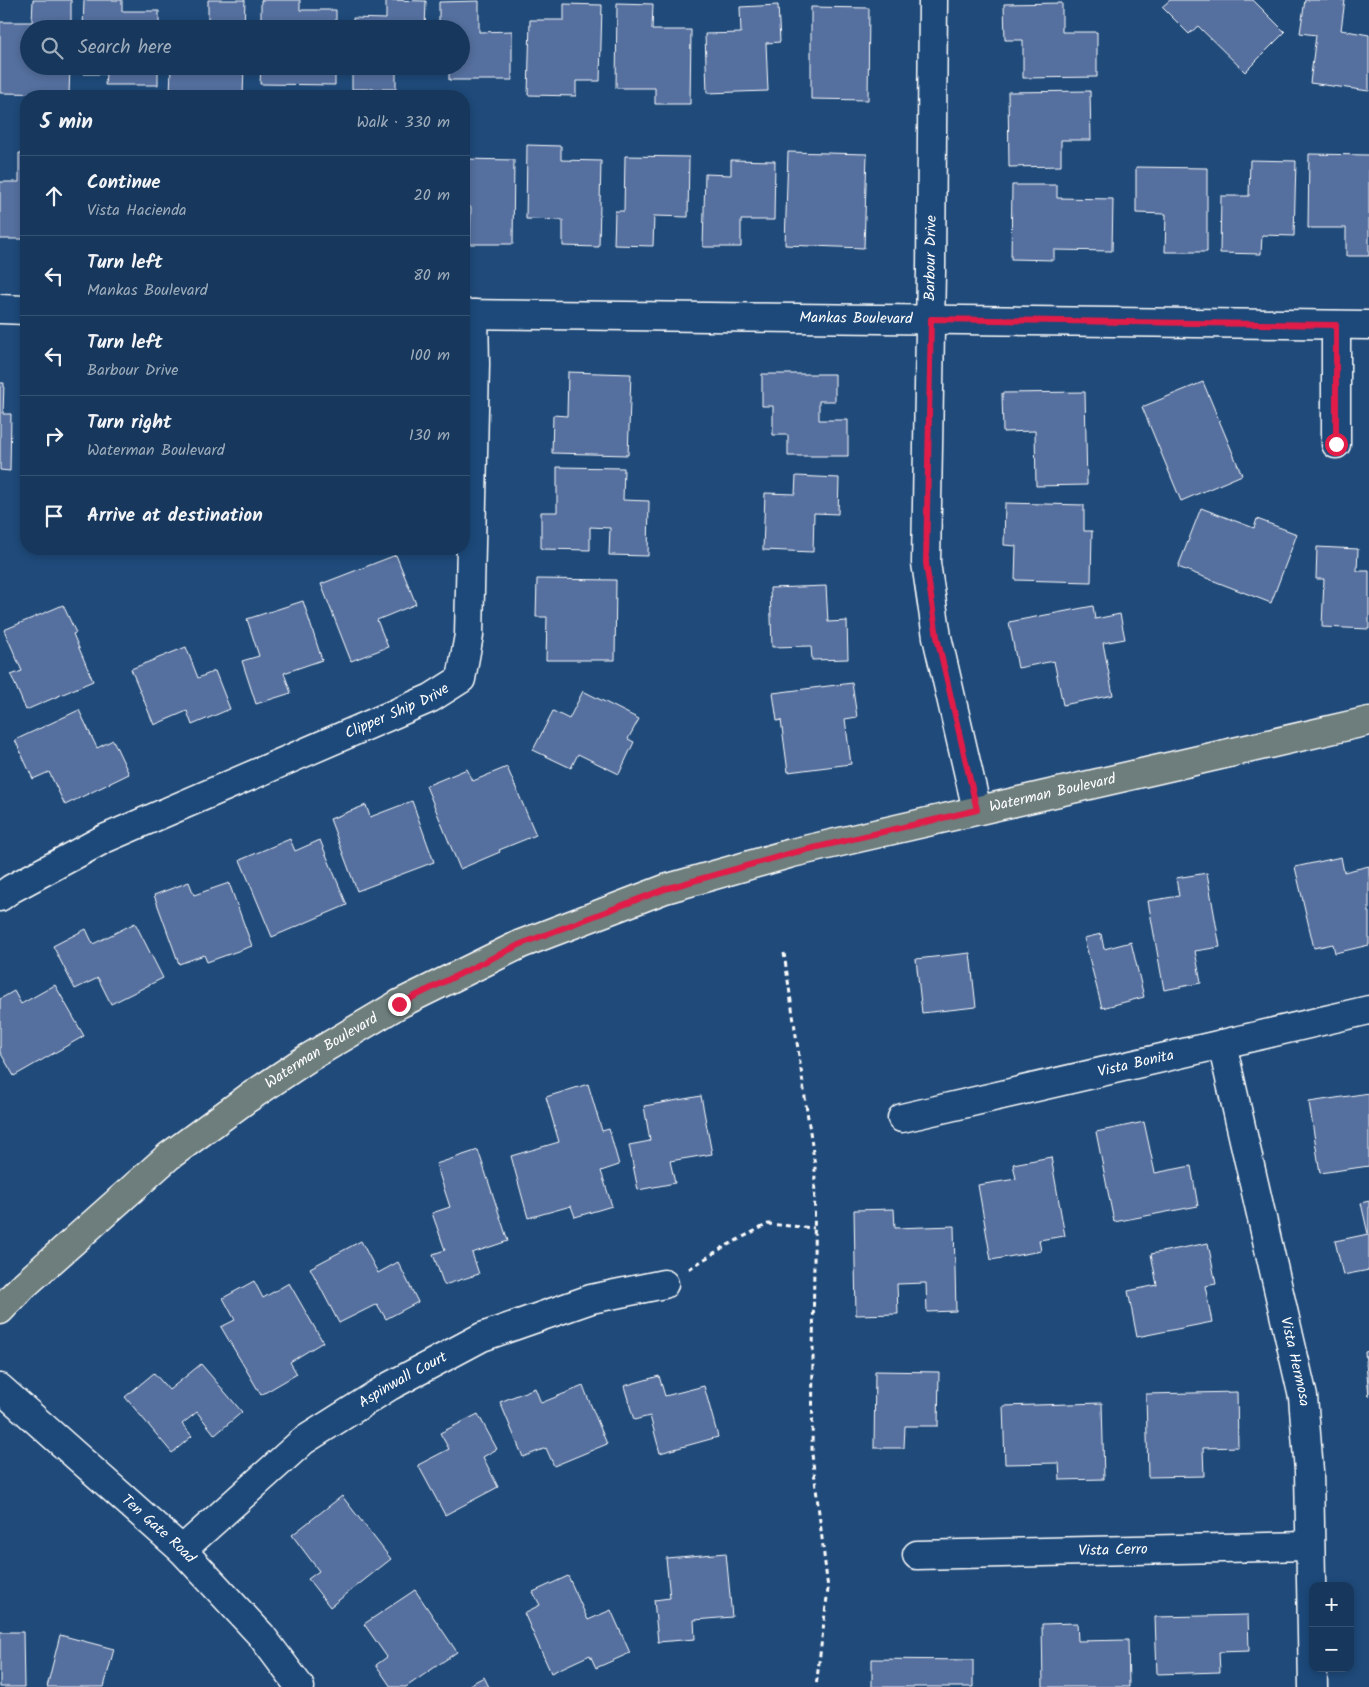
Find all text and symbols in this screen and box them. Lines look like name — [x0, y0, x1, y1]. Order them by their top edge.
search box — [20, 20, 470, 75]
text: Search here — [78, 33, 172, 63]
icon: search — [38, 34, 66, 62]
text: 5 min — [40, 106, 93, 139]
text: Walk · 330 m — [357, 110, 450, 135]
text: Continue — [87, 168, 160, 198]
icon: ahead — [40, 182, 68, 210]
text: 20 m — [414, 183, 450, 208]
text: Vista Hacienda — [87, 198, 187, 223]
street label: Barbour Drive — [918, 215, 944, 301]
text: Turn left — [87, 248, 162, 278]
icon: left — [40, 262, 68, 290]
text: 80 m — [413, 263, 450, 288]
text: Mankas Boulevard — [87, 278, 208, 303]
street label: Mankas Boulevard — [799, 306, 913, 331]
text: Turn left — [87, 328, 162, 358]
icon: left — [40, 342, 68, 370]
text: 100 m — [410, 343, 450, 368]
text: Barbour Drive — [87, 358, 178, 383]
text: Turn right — [87, 408, 172, 438]
icon: right — [40, 422, 68, 450]
text: 130 m — [409, 423, 450, 448]
route start — [1325, 433, 1348, 456]
text: Waterman Boulevard — [87, 438, 225, 463]
text: Arrive at destination — [87, 501, 263, 531]
icon: arrive — [40, 502, 68, 530]
street label: Clipper Ship Drive — [341, 677, 454, 746]
street label: Waterman Boulevard — [987, 767, 1119, 820]
route end — [388, 993, 411, 1016]
street label: Waterman Boulevard — [260, 1007, 383, 1095]
street label: Vista Bonita — [1095, 1043, 1176, 1084]
street label: Vista Hermosa — [1273, 1315, 1316, 1407]
street label: Aspinwall Court — [354, 1345, 452, 1415]
street label: Ten Gate Road — [115, 1489, 201, 1570]
street label: Vista Cerro — [1078, 1538, 1148, 1563]
map controls — [1309, 1582, 1354, 1672]
button: + — [1309, 1582, 1354, 1627]
button: − — [1309, 1627, 1354, 1672]

